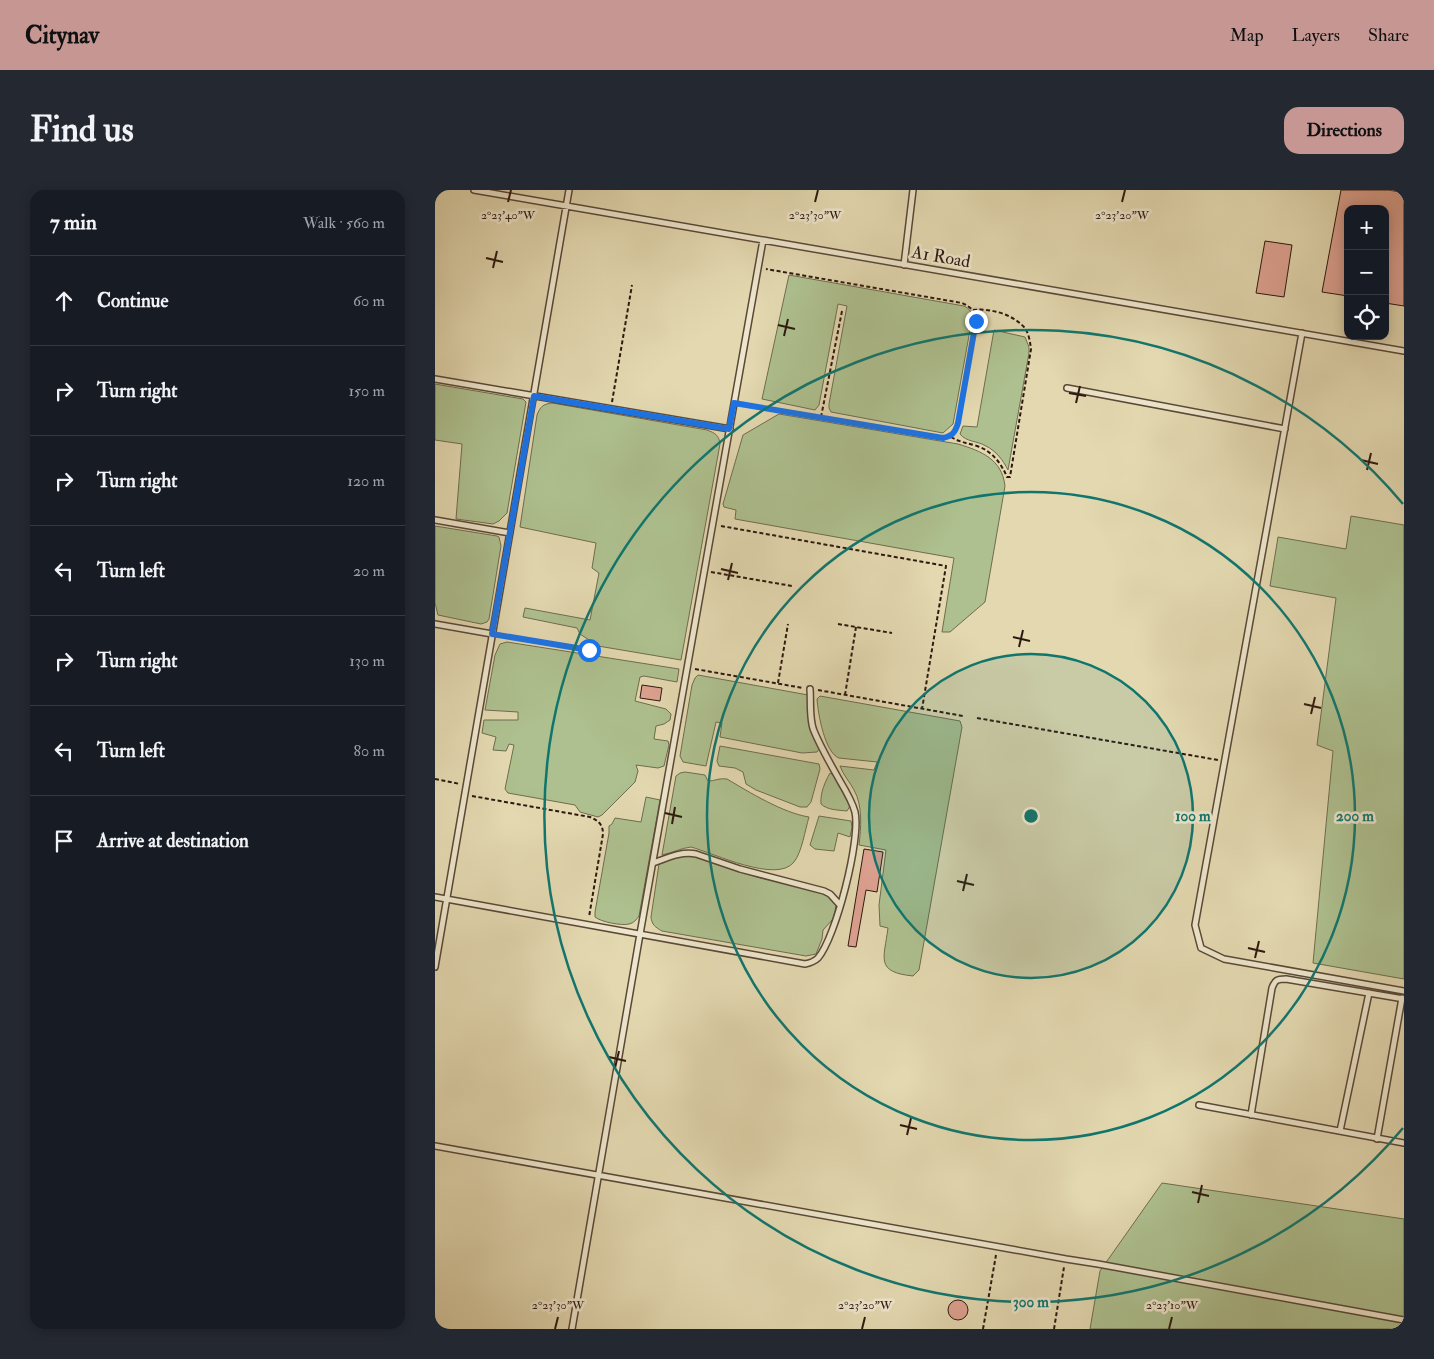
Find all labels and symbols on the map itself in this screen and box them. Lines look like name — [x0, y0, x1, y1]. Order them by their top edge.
text: 2°23'40"W — [481, 208, 536, 223]
text: 2°23'30"W — [789, 208, 842, 223]
text: 2°23'20"W — [1095, 208, 1150, 223]
street label: A1 Road — [909, 240, 972, 273]
route end — [965, 310, 988, 333]
route start — [578, 639, 601, 662]
centre of rings — [1022, 807, 1040, 825]
text: 100 m — [1175, 807, 1211, 826]
text: 200 m — [1336, 807, 1374, 826]
text: 300 m — [1013, 1293, 1049, 1312]
text: 2°23'30"W — [532, 1298, 585, 1313]
text: 2°23'20"W — [838, 1298, 893, 1313]
text: 2°23'10"W — [1146, 1298, 1199, 1313]

